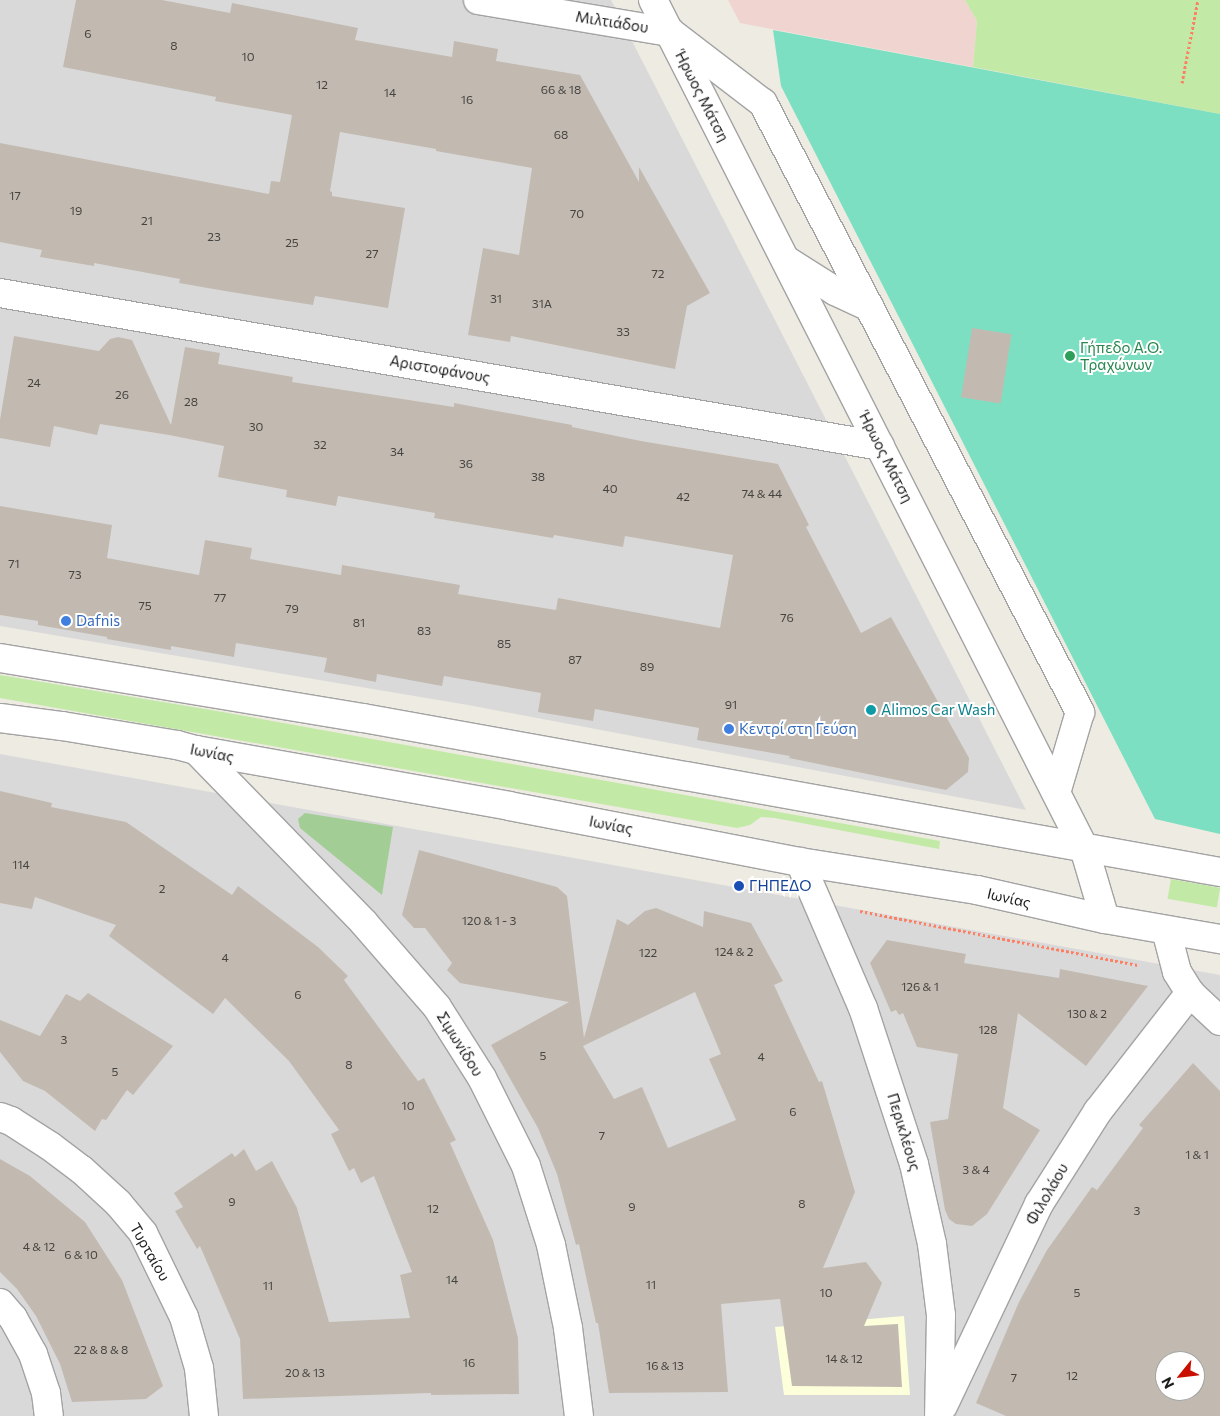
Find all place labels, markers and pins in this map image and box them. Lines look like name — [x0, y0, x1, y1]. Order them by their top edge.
place label: Γήπεδο Α.Ο. Τραχώνων — [1080, 338, 1162, 373]
marker: Γήπεδο Α.Ο. Τραχώνων — [1064, 350, 1076, 362]
place label: Dafnis — [76, 612, 120, 630]
marker: Dafnis — [60, 615, 72, 627]
place label: Alimos Car Wash — [881, 701, 995, 719]
marker: Alimos Car Wash — [865, 704, 877, 716]
place label: Κεντρί στη Γεύση — [739, 720, 857, 738]
marker: Κεντρί στη Γεύση — [723, 723, 735, 735]
place label: ΓΗΠΕΔΟ — [749, 877, 811, 895]
marker: ΓΗΠΕΔΟ — [733, 880, 745, 892]

